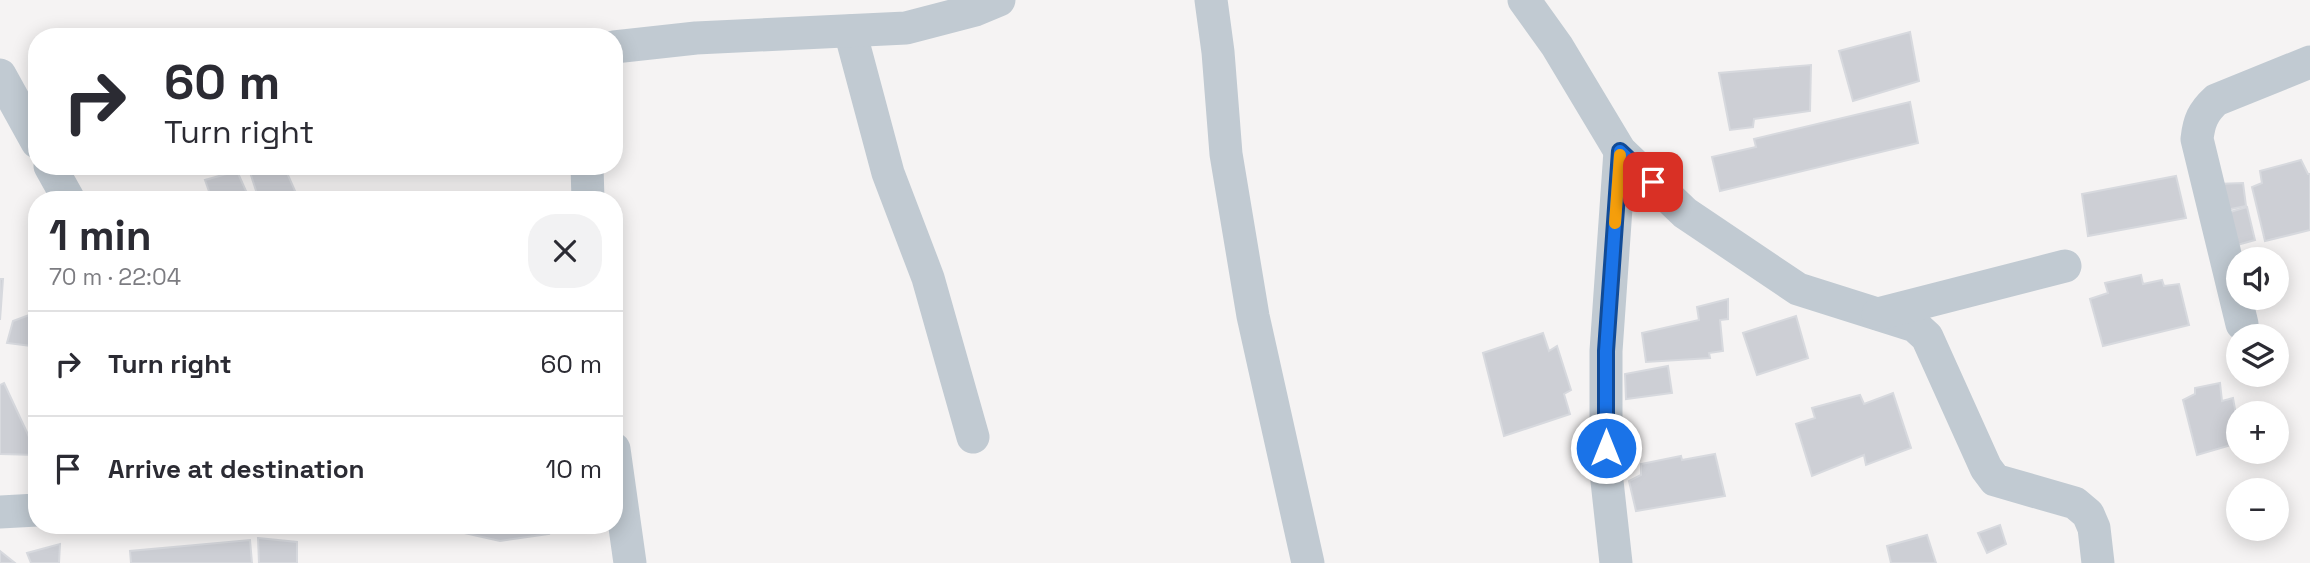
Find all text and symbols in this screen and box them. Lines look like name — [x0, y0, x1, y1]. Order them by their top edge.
text: 60 m — [164, 51, 280, 113]
icon: right — [49, 56, 140, 147]
text: Turn right — [164, 112, 314, 152]
pin — [1623, 152, 1683, 212]
icon: arrive — [1634, 163, 1672, 201]
text: 1 min — [49, 209, 152, 262]
button: close — [528, 214, 602, 288]
map controls — [2226, 247, 2289, 541]
button: sound — [2226, 247, 2289, 310]
text: 70 m · 22:04 — [49, 262, 181, 292]
button: layers — [2226, 324, 2289, 387]
icon: right — [49, 345, 87, 383]
text: Turn right — [108, 347, 232, 381]
text: 60 m — [540, 347, 602, 381]
button: + — [2226, 401, 2289, 464]
position arrow — [1569, 411, 1643, 485]
icon: arrive — [49, 450, 87, 488]
text: Arrive at destination — [108, 452, 365, 486]
text: 10 m — [545, 452, 602, 486]
button: − — [2226, 478, 2289, 541]

